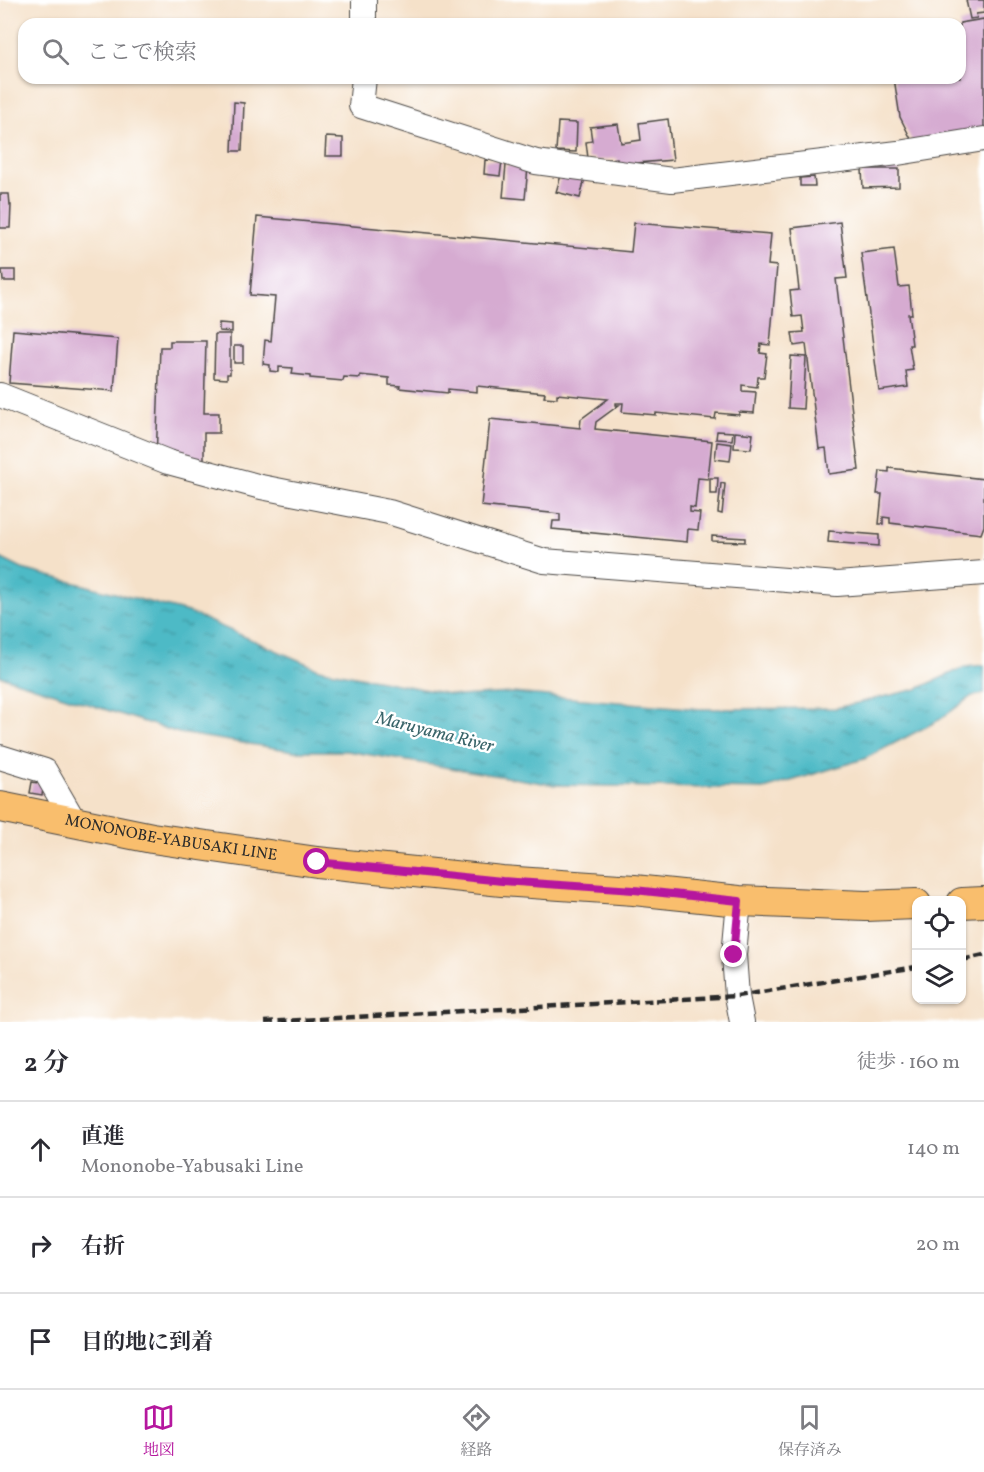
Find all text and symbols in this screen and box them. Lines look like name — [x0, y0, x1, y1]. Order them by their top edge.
search box — [18, 18, 966, 84]
icon: search — [39, 35, 72, 68]
text: ここで検索 — [87, 38, 197, 69]
water label: Maruyama River — [373, 706, 497, 760]
street label: MONONOBE-YABUSAKI LINE — [63, 809, 279, 867]
route start — [303, 848, 329, 874]
map controls — [912, 896, 966, 1004]
button: locate — [912, 896, 966, 950]
route end — [720, 941, 746, 967]
button: layers — [912, 950, 966, 1004]
text: 2 分 — [24, 1046, 69, 1082]
text: 徒歩 · 160 m — [856, 1049, 960, 1077]
text: 直進 — [81, 1122, 125, 1153]
icon: ahead — [24, 1133, 57, 1166]
text: 140 m — [907, 1135, 960, 1163]
text: Mononobe-Yabusaki Line — [81, 1153, 304, 1181]
icon: right — [24, 1229, 57, 1262]
text: 20 m — [916, 1231, 960, 1259]
text: 右折 — [81, 1232, 125, 1263]
icon: arrive — [24, 1325, 57, 1358]
text: 目的地に到着 — [81, 1328, 213, 1359]
tab: 地図 — [142, 1401, 175, 1462]
tab: 経路 — [460, 1401, 493, 1462]
tab: 保存済み — [778, 1401, 842, 1462]

